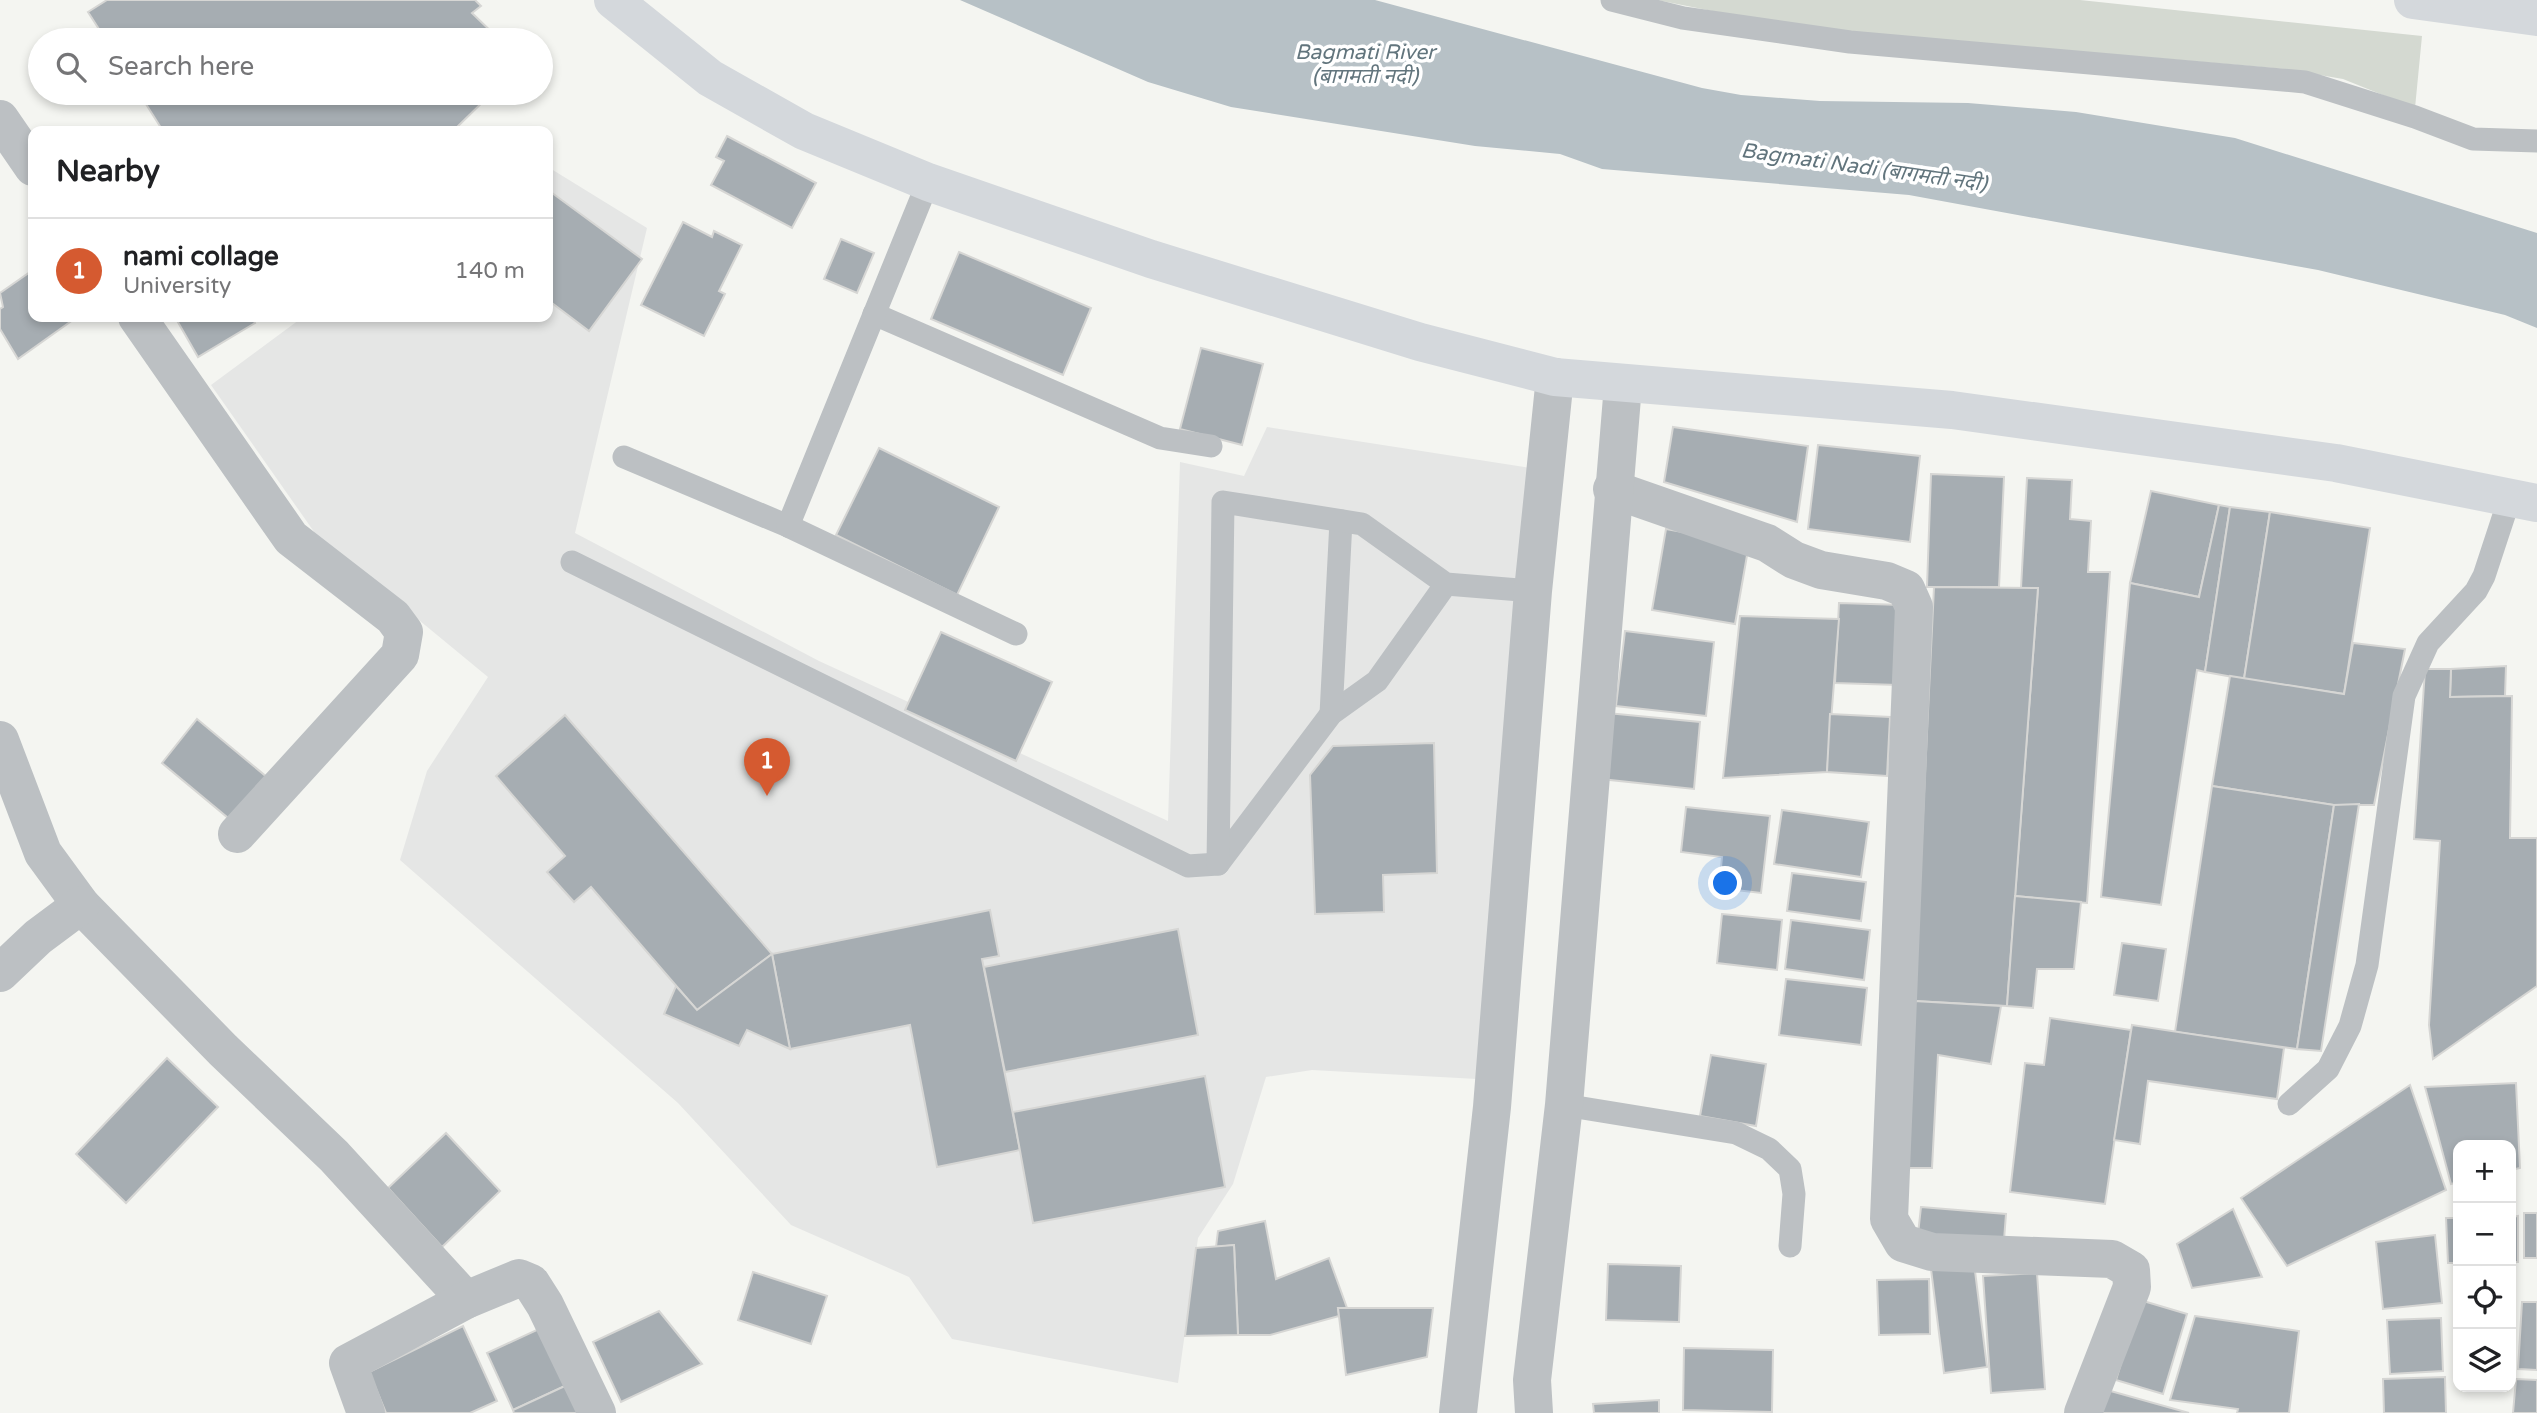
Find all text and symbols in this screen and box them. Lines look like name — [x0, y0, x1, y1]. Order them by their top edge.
search box — [28, 28, 553, 105]
water label: Bagmati River (बागमती नदी) — [1295, 40, 1438, 89]
icon: search — [52, 48, 90, 86]
text: Search here — [108, 51, 254, 82]
water label: Bagmati Nadi (बागमती नदी) — [1740, 138, 1990, 197]
text: Nearby — [56, 153, 160, 190]
text: nami collage — [123, 241, 279, 272]
text: 1 — [72, 257, 86, 285]
text: 140 m — [455, 257, 525, 285]
text: University — [123, 272, 231, 300]
pin: 1 — [744, 738, 790, 796]
your location — [1708, 866, 1742, 900]
map controls — [2453, 1140, 2516, 1392]
button: + — [2453, 1140, 2516, 1203]
button: − — [2453, 1203, 2516, 1266]
button: locate — [2453, 1266, 2516, 1329]
button: layers — [2453, 1329, 2516, 1392]

